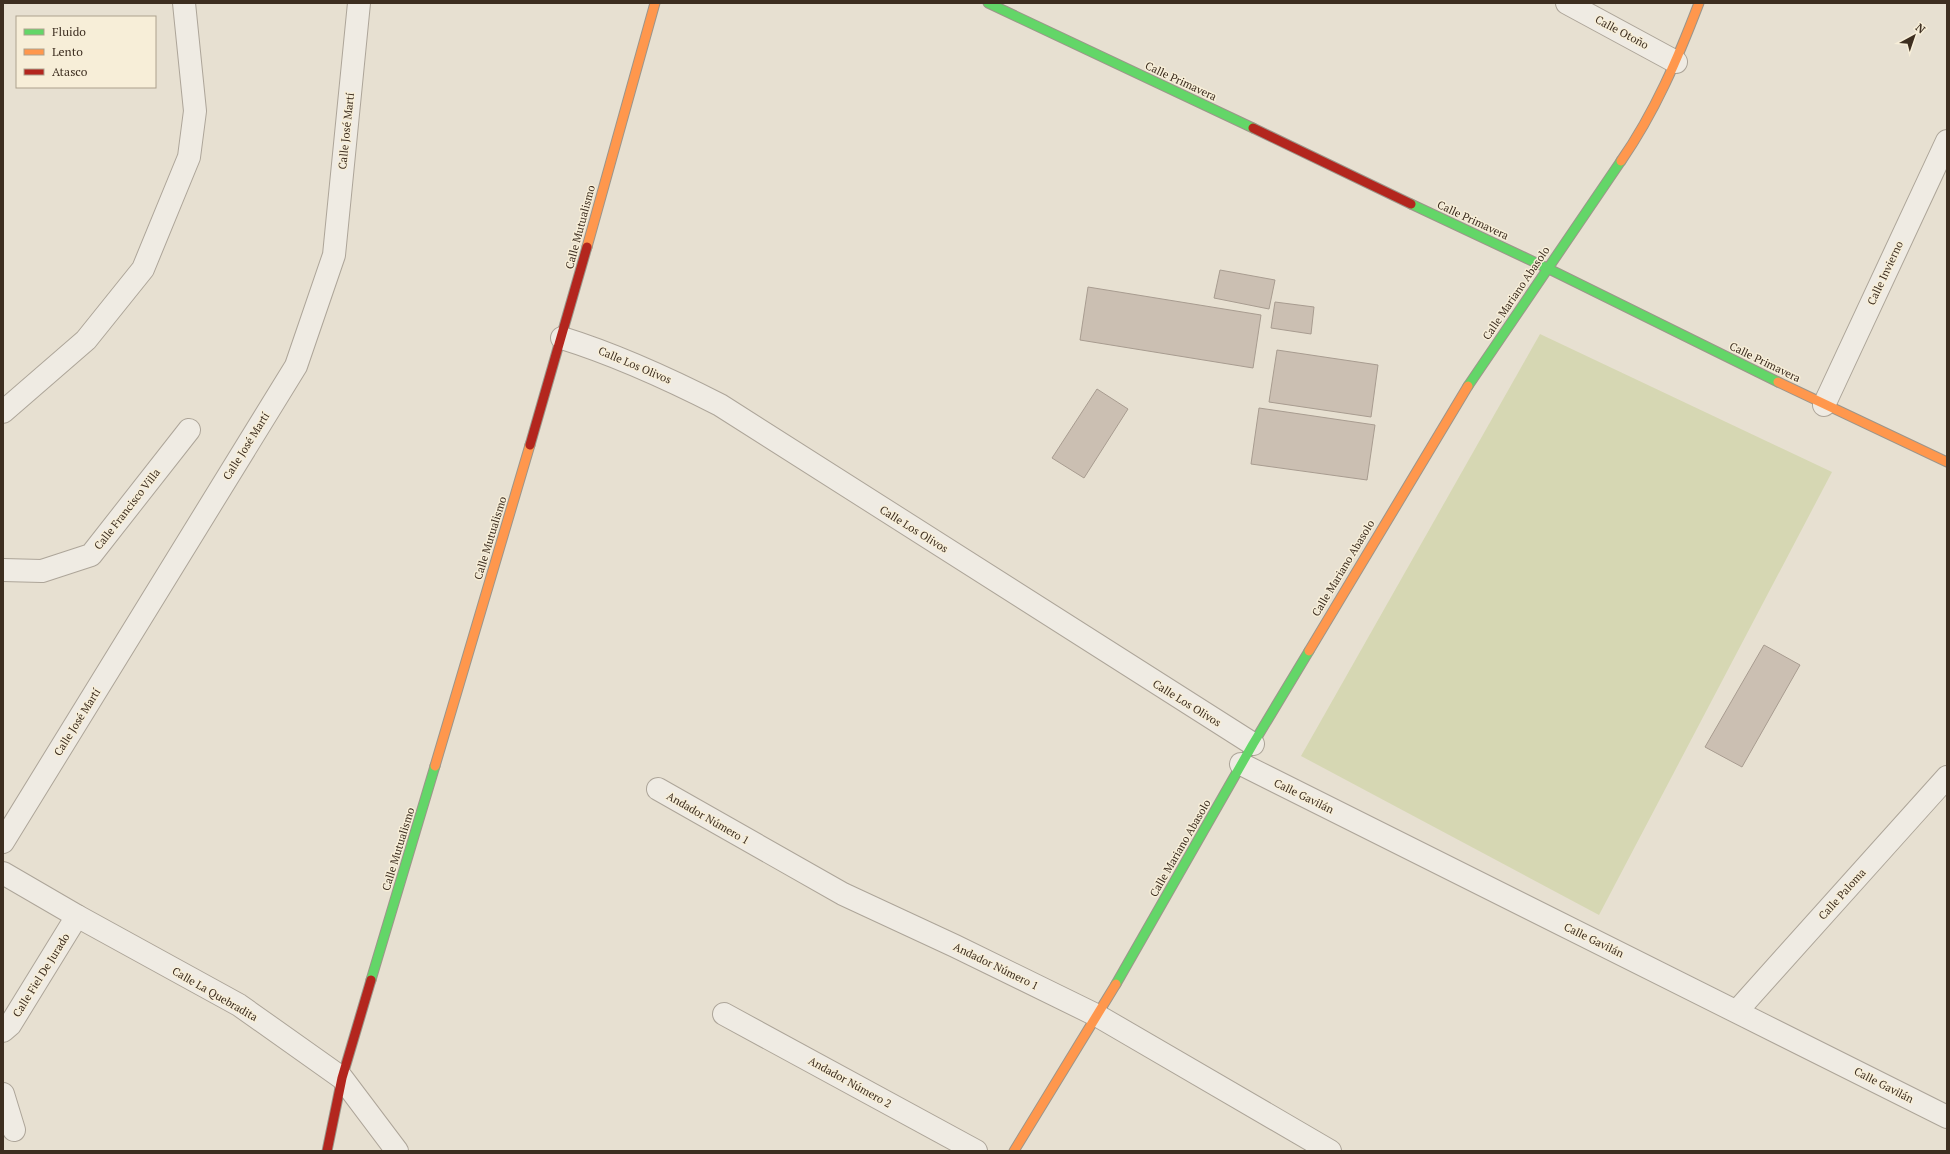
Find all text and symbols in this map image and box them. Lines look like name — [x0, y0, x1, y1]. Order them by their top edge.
street label: Calle Otoño — [1593, 12, 1651, 52]
legend — [16, 16, 156, 88]
north arrow — [1894, 16, 1934, 56]
text: N — [1913, 20, 1929, 37]
text: Fluido — [52, 24, 86, 39]
text: Lento — [52, 44, 83, 59]
street label: Calle Primavera — [1143, 58, 1219, 104]
text: Atasco — [52, 64, 88, 79]
street label: Calle José Martí — [335, 91, 357, 170]
street label: Calle Mutualismo — [562, 184, 598, 270]
street label: Calle Primavera — [1435, 197, 1511, 243]
street label: Calle Invierno — [1864, 239, 1906, 307]
street label: Calle Mariano Abasolo — [1479, 243, 1553, 343]
street label: Calle Primavera — [1727, 339, 1803, 385]
street label: Calle Los Olivos — [596, 343, 674, 387]
street label: Calle José Martí — [220, 409, 273, 482]
street label: Calle Francisco Villa — [91, 465, 163, 552]
street label: Calle Mutualismo — [471, 495, 509, 581]
street label: Calle Los Olivos — [877, 502, 951, 556]
street label: Calle Mariano Abasolo — [1309, 517, 1377, 619]
street label: Calle Los Olivos — [1150, 676, 1224, 730]
street label: Calle José Martí — [51, 685, 104, 758]
street label: Calle Gavilán — [1272, 775, 1337, 817]
street label: Andador Número 1 — [664, 789, 752, 847]
street label: Calle Mariano Abasolo — [1146, 797, 1214, 899]
street label: Calle Mutualismo — [379, 806, 417, 892]
street label: Calle Paloma — [1815, 865, 1869, 922]
street label: Calle Gavilán — [1562, 919, 1627, 961]
street label: Calle Fiel De Jurado — [10, 930, 72, 1020]
street label: Andador Número 1 — [951, 939, 1041, 993]
street label: Calle La Quebradita — [170, 964, 261, 1024]
street label: Andador Número 2 — [806, 1053, 894, 1111]
street label: Calle Gavilán — [1852, 1064, 1916, 1106]

